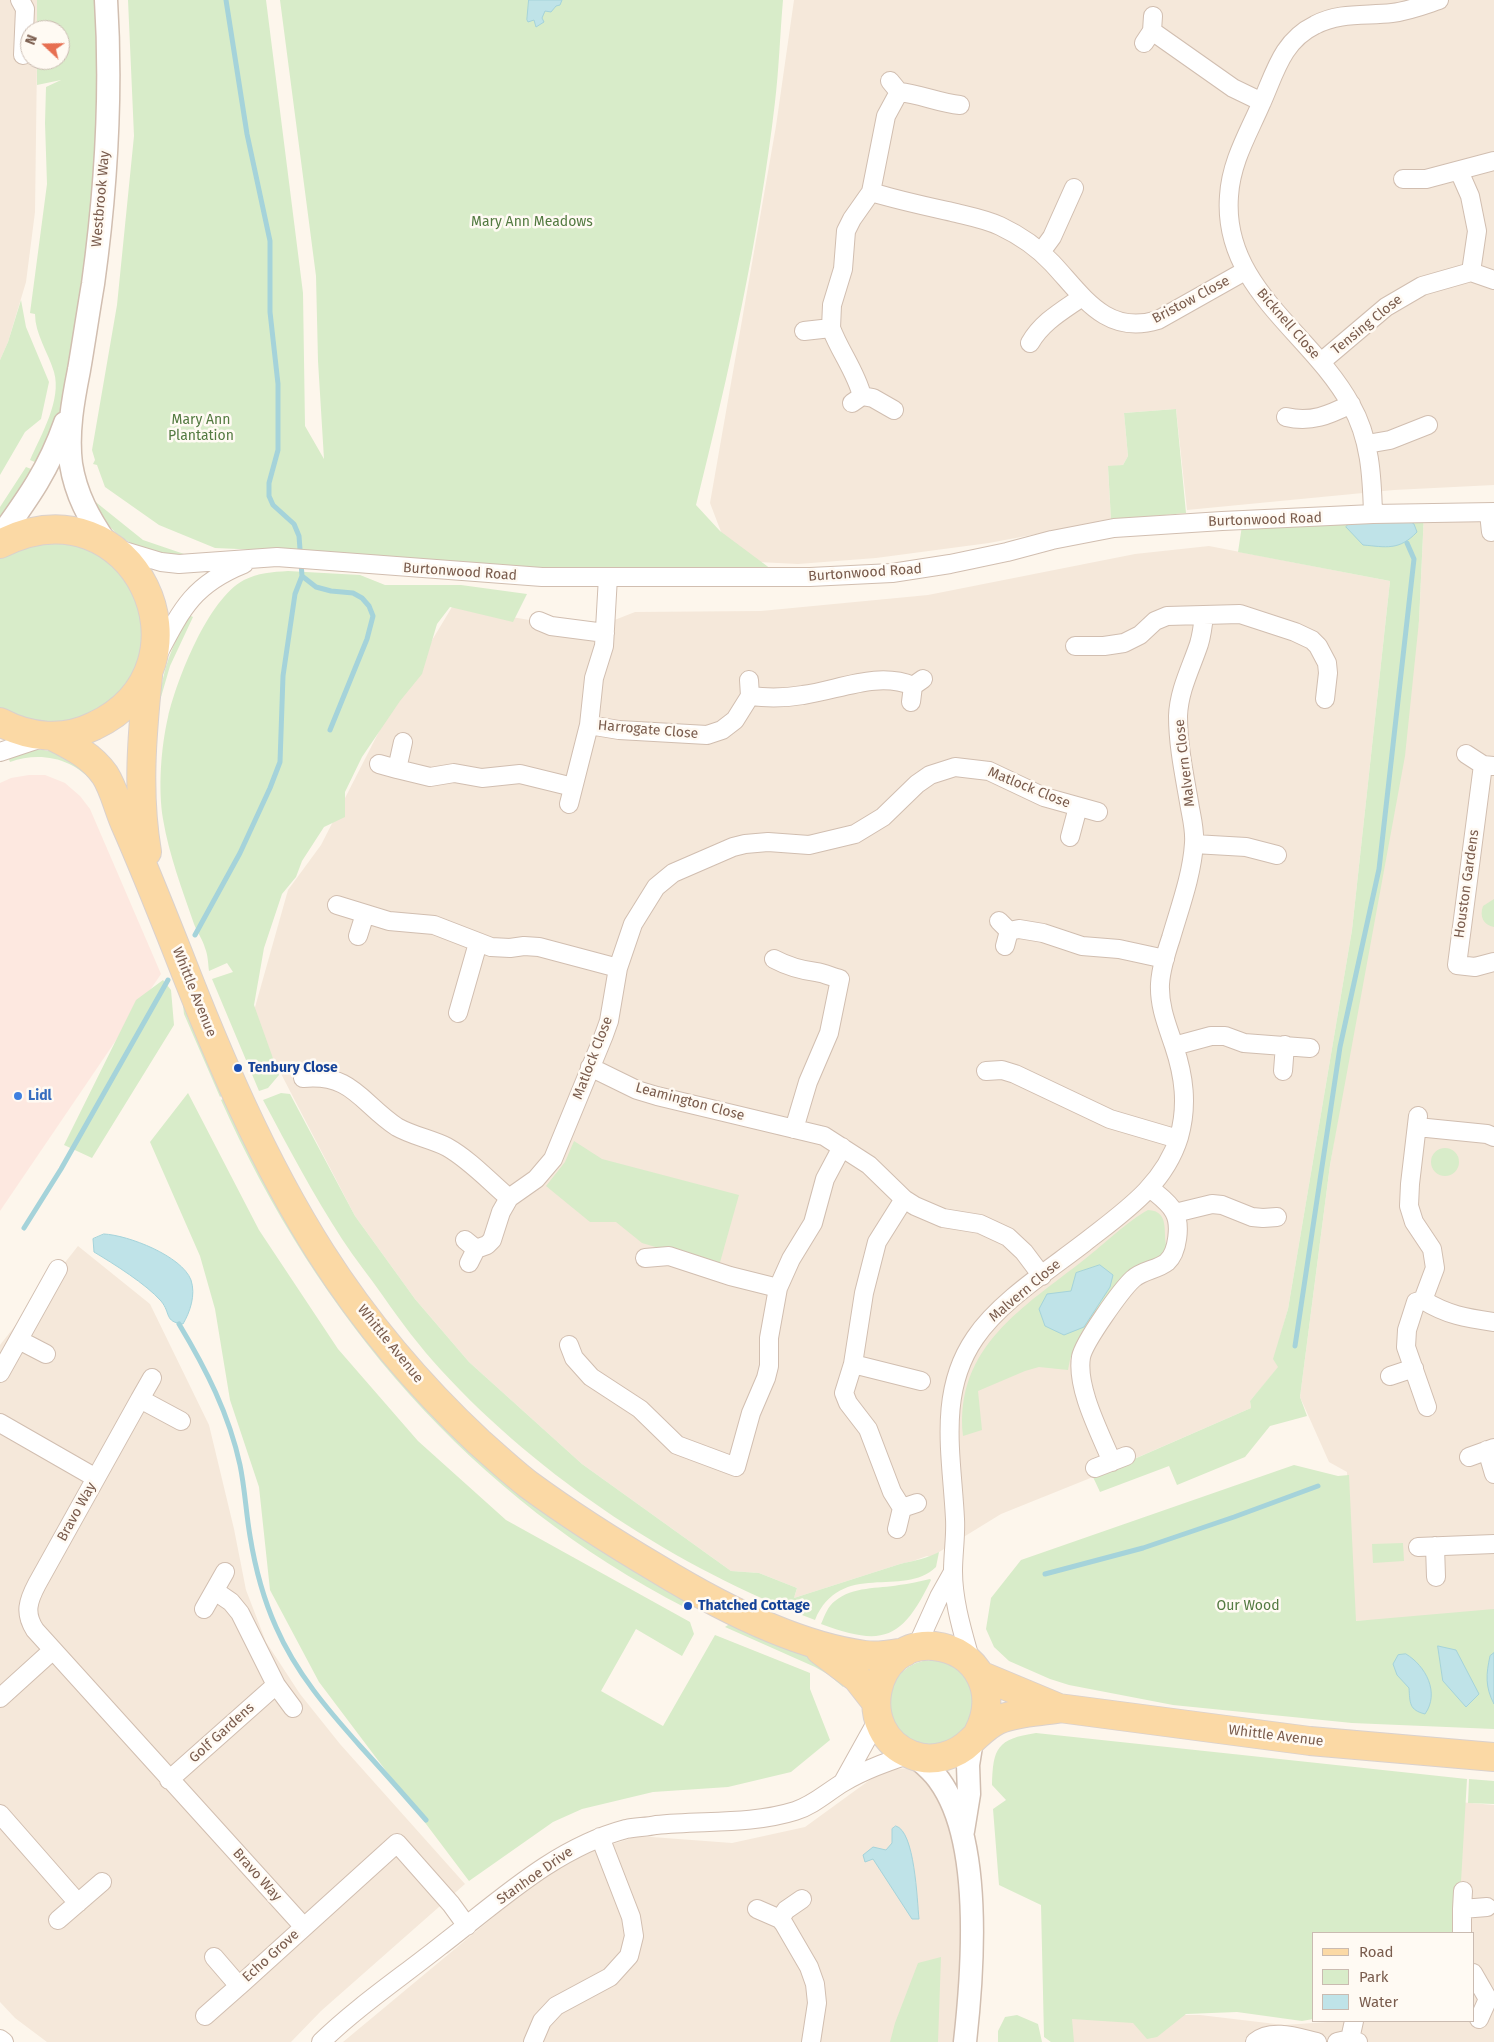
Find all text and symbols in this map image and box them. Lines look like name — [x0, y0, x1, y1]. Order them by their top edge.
north arrow — [20, 20, 70, 70]
text: N — [22, 32, 41, 47]
street label: Westbrook Way — [88, 150, 114, 248]
park label: Mary Ann Meadows — [471, 214, 593, 230]
street label: Bristow Close — [1149, 273, 1233, 327]
street label: Bicknell Close — [1253, 285, 1323, 363]
street label: Tensing Close — [1328, 291, 1406, 359]
park label: Mary Ann Plantation — [168, 412, 234, 444]
street label: Burtonwood Road — [1208, 510, 1322, 530]
street label: Burtonwood Road — [403, 560, 517, 584]
street label: Burtonwood Road — [808, 561, 922, 585]
street label: Harrogate Close — [597, 717, 699, 743]
street label: Malvern Close — [1171, 718, 1199, 808]
street label: Matlock Close — [985, 764, 1073, 812]
street label: Houston Gardens — [1451, 829, 1483, 939]
street label: Whittle Avenue — [168, 945, 220, 1039]
street label: Matlock Close — [570, 1014, 616, 1102]
place label: Tenbury Close — [248, 1060, 338, 1076]
marker: Tenbury Close — [232, 1062, 244, 1074]
street label: Leamington Close — [634, 1079, 746, 1125]
place label: Lidl — [28, 1088, 52, 1104]
marker: Lidl — [12, 1090, 24, 1102]
street label: Malvern Close — [986, 1256, 1064, 1326]
street label: Whittle Avenue — [353, 1302, 427, 1386]
street label: Bravo Way — [54, 1480, 100, 1544]
place label: Thatched Cottage — [698, 1598, 810, 1614]
park label: Our Wood — [1216, 1598, 1280, 1614]
marker: Thatched Cottage — [682, 1600, 694, 1612]
street label: Golf Gardens — [186, 1699, 258, 1767]
street label: Whittle Avenue — [1228, 1722, 1324, 1750]
street label: Stanhoe Drive — [494, 1844, 576, 1908]
street label: Bravo Way — [229, 1845, 285, 1905]
street label: Echo Grove — [239, 1926, 303, 1986]
legend — [1312, 1932, 1474, 2022]
text: Road — [1359, 1943, 1394, 1961]
text: Park — [1359, 1968, 1389, 1986]
text: Water — [1359, 1993, 1398, 2011]

